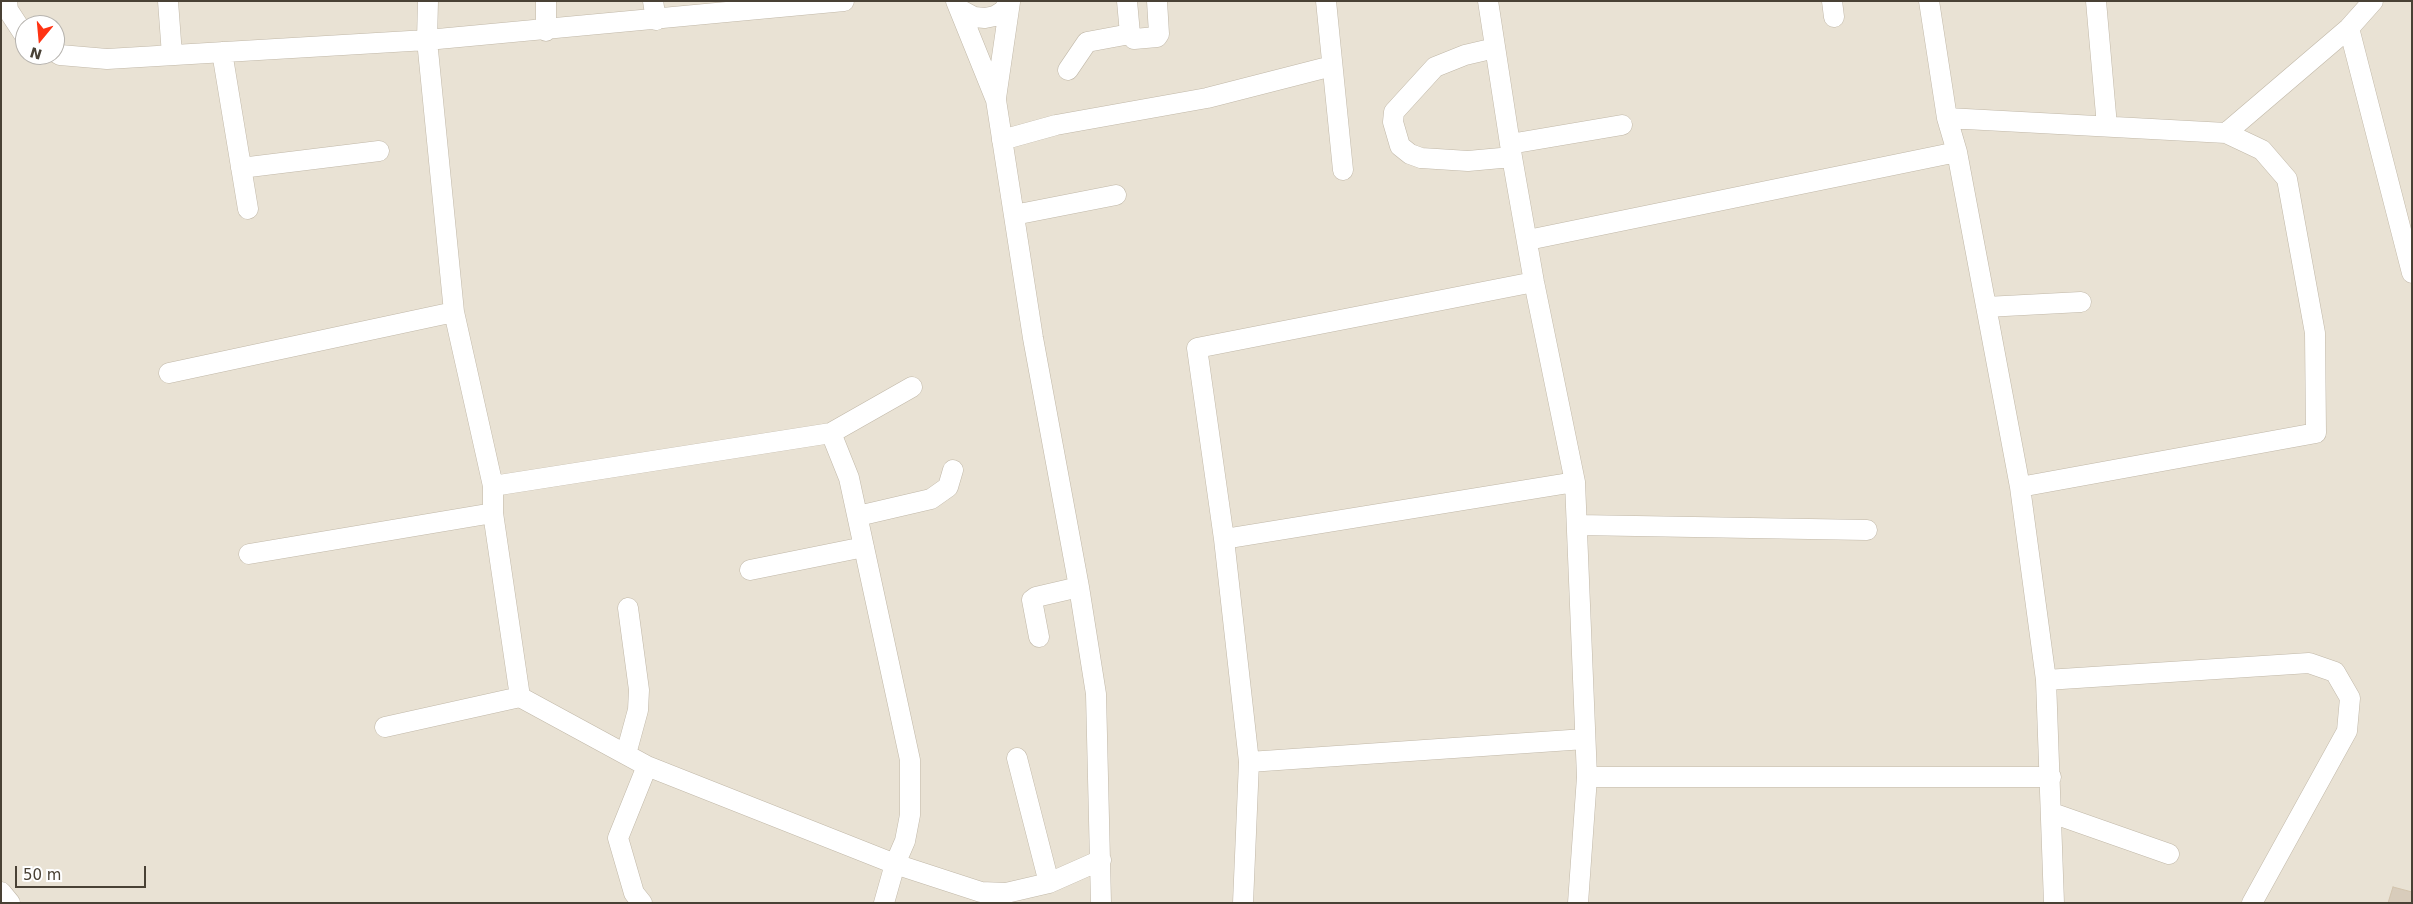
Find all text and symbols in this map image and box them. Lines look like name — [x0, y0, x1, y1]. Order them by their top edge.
north arrow — [15, 15, 65, 65]
text: N — [28, 44, 44, 63]
scale bar — [18, 856, 149, 888]
text: 50 m — [23, 866, 61, 884]

